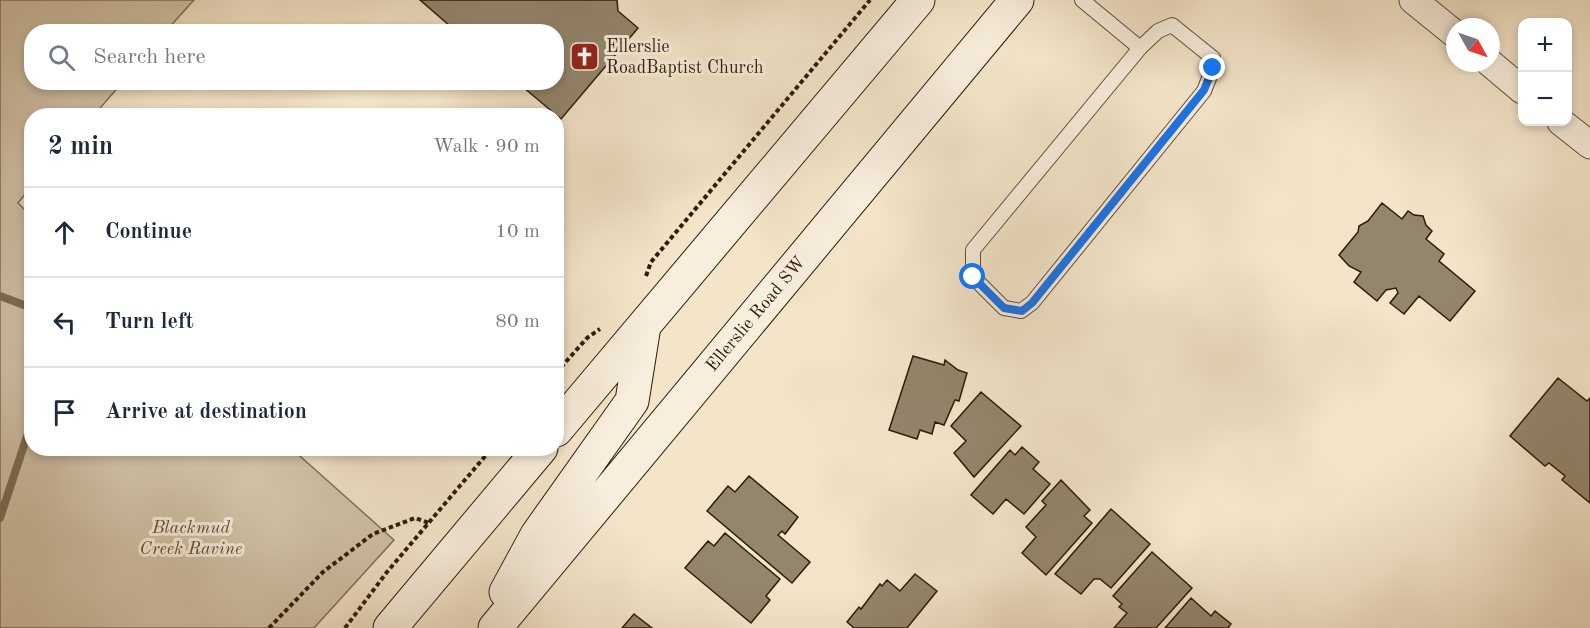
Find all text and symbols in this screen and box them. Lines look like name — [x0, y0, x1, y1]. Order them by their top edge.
north arrow — [1446, 18, 1500, 72]
map controls — [1518, 18, 1572, 126]
button: + — [1518, 18, 1572, 72]
search box — [24, 24, 564, 90]
place label: Ellerslie RoadBaptist Church — [606, 38, 764, 77]
icon: search — [45, 41, 78, 74]
church icon: Ellerslie RoadBaptist Church — [569, 41, 601, 73]
text: Search here — [93, 46, 206, 68]
route end — [1199, 54, 1225, 80]
button: − — [1518, 72, 1572, 126]
text: 2 min — [48, 134, 113, 160]
text: Walk · 90 m — [433, 137, 540, 157]
icon: ahead — [48, 216, 81, 249]
text: Continue — [105, 221, 192, 243]
text: 10 m — [495, 222, 540, 242]
street label: Ellerslie Road SW — [703, 253, 809, 375]
route start — [959, 263, 985, 289]
icon: left — [48, 306, 81, 339]
text: Turn left — [105, 311, 194, 333]
text: 80 m — [495, 312, 540, 332]
icon: arrive — [48, 396, 81, 429]
text: Arrive at destination — [105, 401, 307, 423]
park label: Blackmud Creek Ravine — [140, 519, 242, 558]

